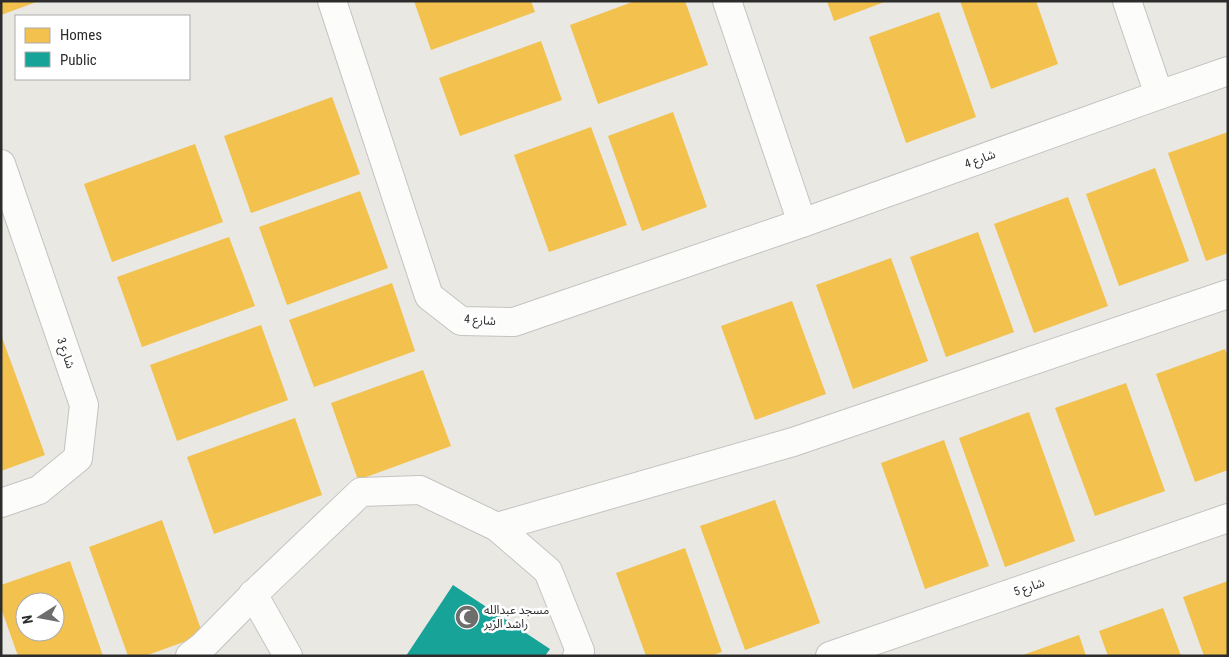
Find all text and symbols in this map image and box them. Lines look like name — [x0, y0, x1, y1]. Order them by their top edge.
legend — [15, 15, 190, 80]
text: Homes — [60, 26, 102, 44]
text: Public — [60, 51, 97, 69]
street label: شارع 4 — [963, 147, 998, 173]
street label: شارع 4 — [463, 312, 496, 330]
street label: شارع 3 — [52, 336, 78, 371]
street label: شارع 5 — [1012, 575, 1047, 601]
north arrow — [15, 592, 65, 642]
place label: مسجد عبدالله راشد الزير — [483, 603, 549, 631]
mosque icon: مسجد عبدالله راشد الزير — [454, 604, 480, 630]
text: N — [19, 614, 36, 625]

